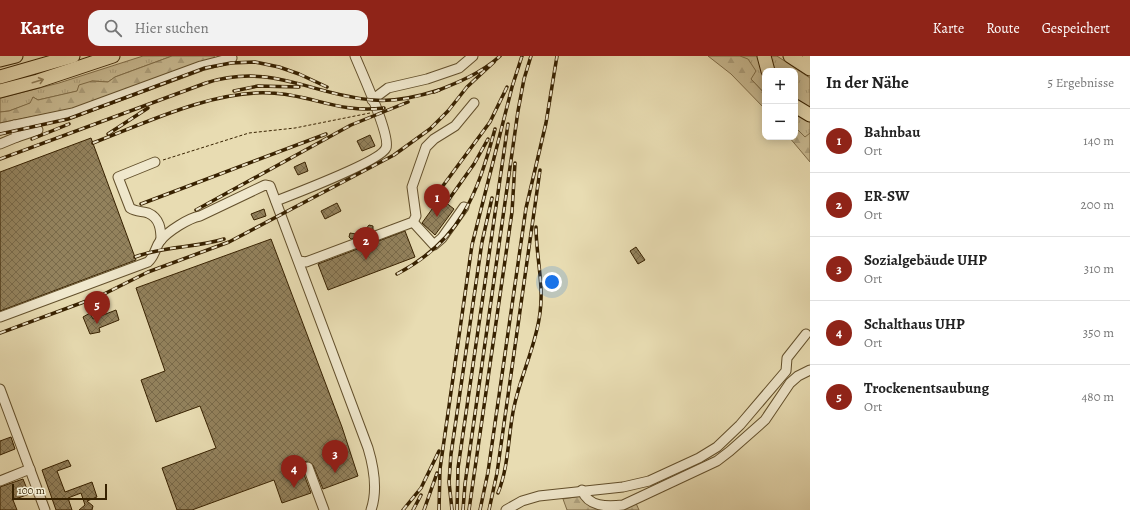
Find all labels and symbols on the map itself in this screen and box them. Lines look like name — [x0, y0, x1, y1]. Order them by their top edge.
one-way arrow — [31, 77, 44, 84]
pin: 1 — [424, 184, 450, 217]
pin: 2 — [353, 227, 379, 260]
your location — [542, 272, 562, 292]
pin: 5 — [84, 291, 110, 324]
pin: 3 — [322, 440, 348, 473]
pin: 4 — [281, 455, 307, 488]
scale bar — [12, 482, 107, 501]

